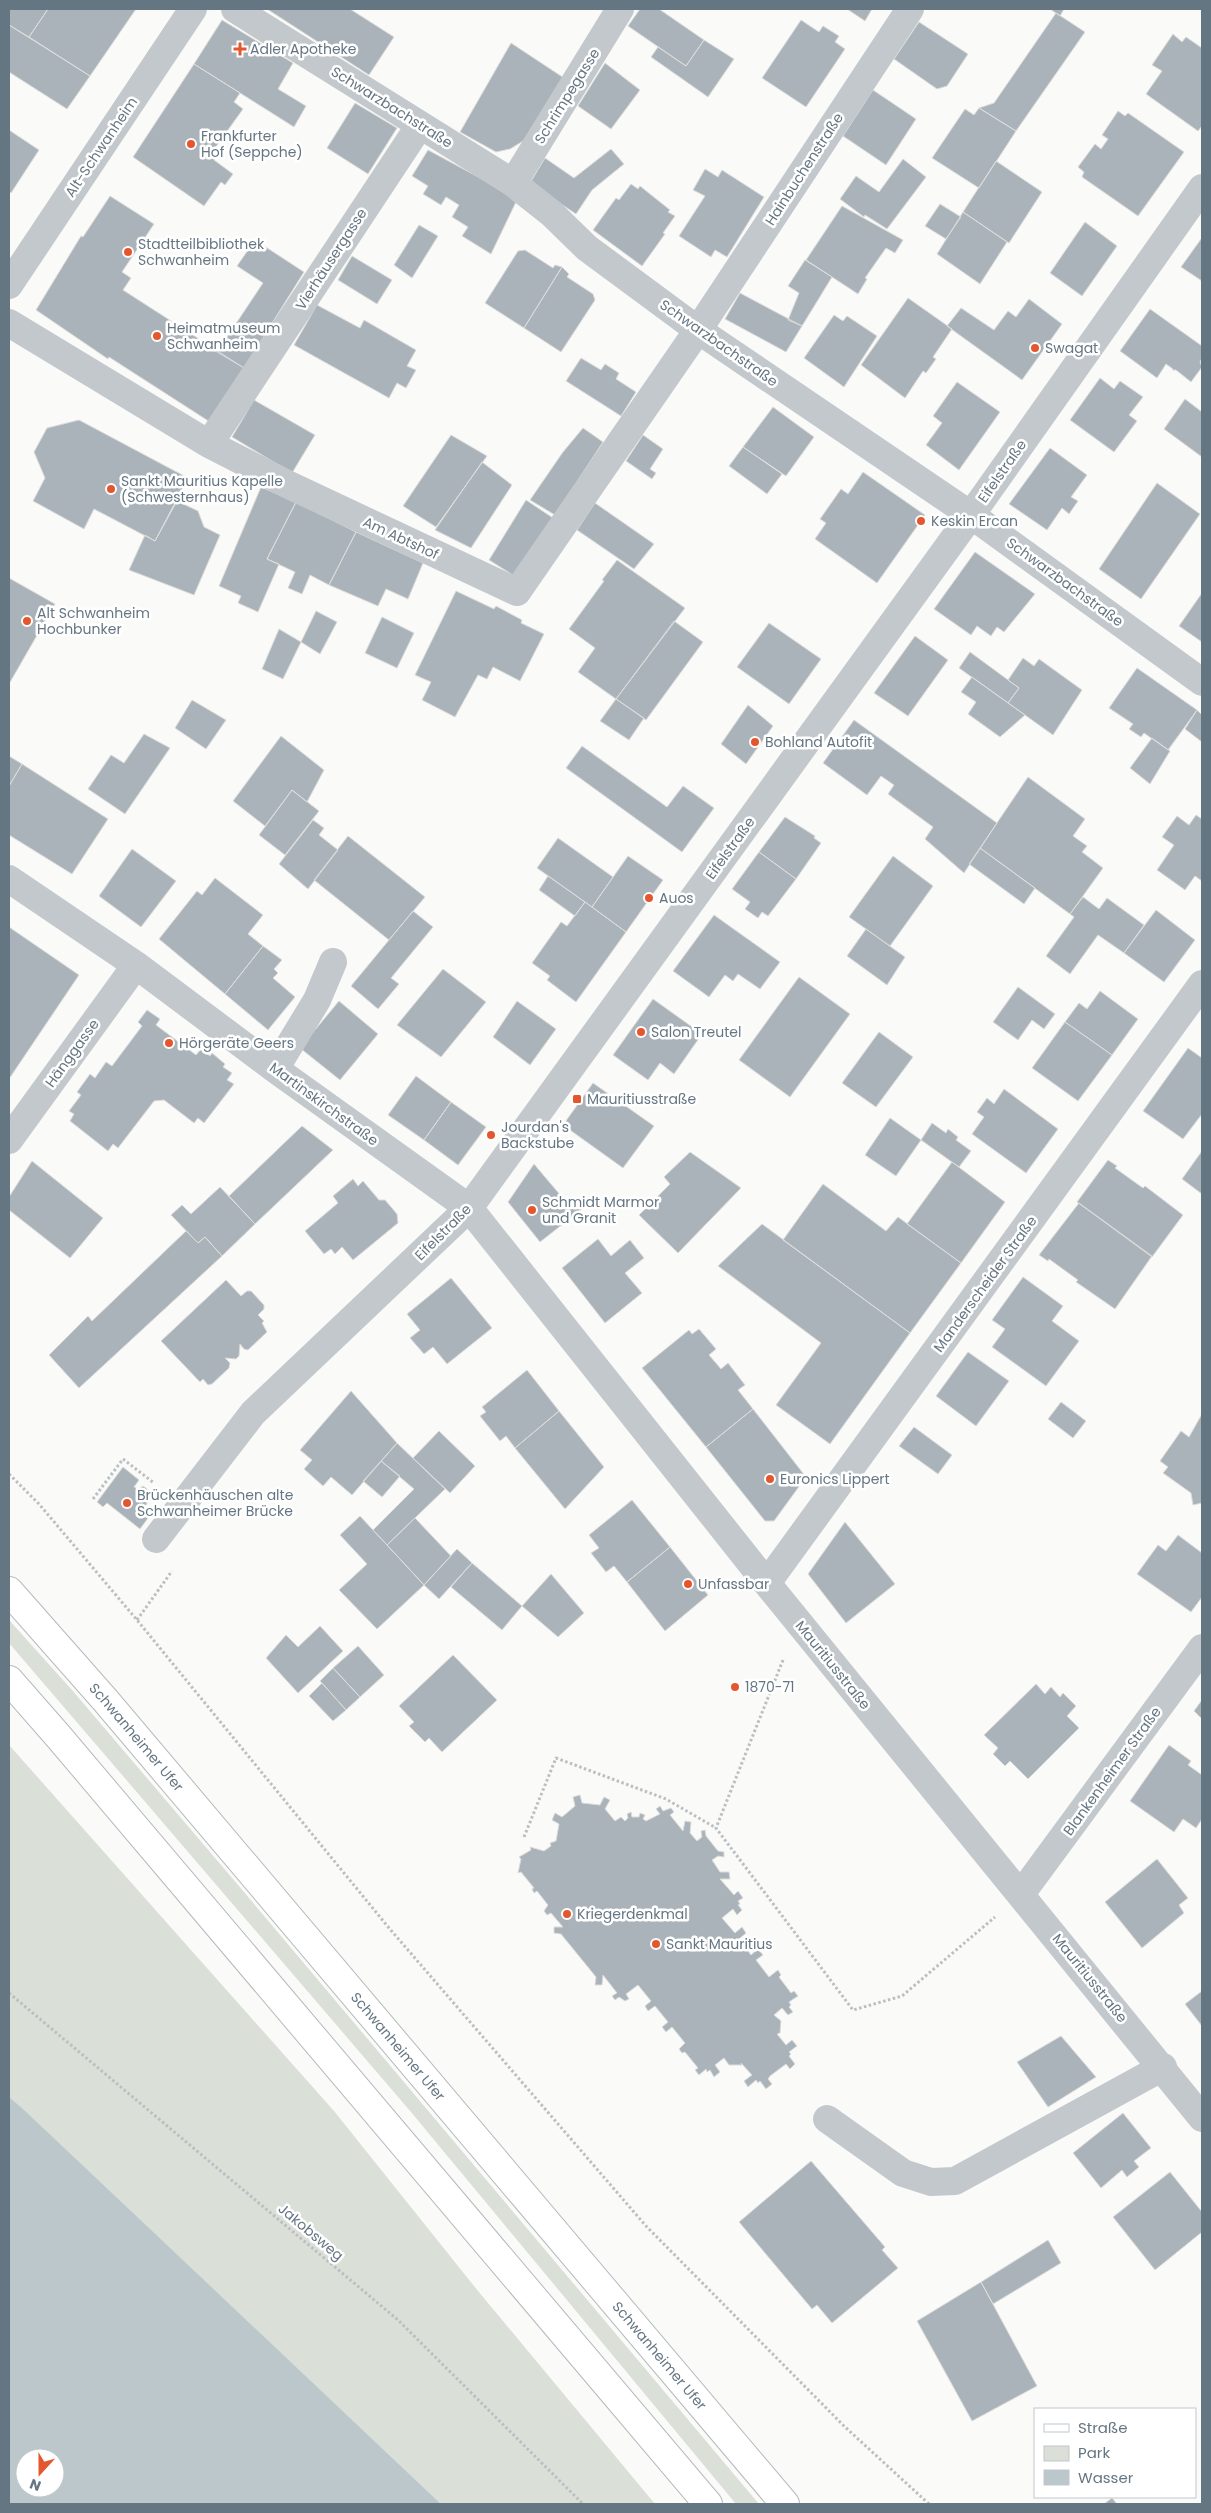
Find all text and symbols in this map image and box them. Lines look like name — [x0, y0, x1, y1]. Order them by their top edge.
place label: Adler Apotheke — [250, 39, 357, 59]
marker: Adler Apotheke — [234, 43, 246, 55]
street label: Schrimpegasse — [530, 44, 605, 148]
street label: Schwarzbachstraße — [327, 61, 457, 153]
street label: Alt-Schwanheim — [60, 93, 142, 201]
street label: Hainbuchenstraße — [760, 109, 848, 229]
place label: Frankfurter Hof (Seppche) — [201, 126, 303, 162]
marker: Frankfurter Hof (Seppche) — [185, 138, 197, 150]
street label: Vierhäusergasse — [291, 204, 372, 314]
place label: Stadtteilbibliothek Schwanheim — [138, 234, 265, 270]
marker: Stadtteilbibliothek Schwanheim — [122, 246, 134, 258]
street label: Schwarzbachstraße — [656, 295, 782, 391]
place label: Heimatmuseum Schwanheim — [167, 318, 281, 354]
marker: Heimatmuseum Schwanheim — [151, 330, 163, 342]
place label: Swagat — [1045, 338, 1098, 358]
marker: Swagat — [1029, 342, 1041, 354]
street label: Eifelstraße — [973, 435, 1031, 507]
place label: Sankt Mauritius Kapelle (Schwesternhaus) — [121, 471, 283, 507]
marker: Sankt Mauritius Kapelle (Schwesternhaus) — [105, 483, 117, 495]
place label: Keskin Ercan — [931, 511, 1018, 531]
street label: Am Abtshof — [360, 512, 442, 564]
marker: Keskin Ercan — [915, 515, 927, 527]
street label: Schwarzbachstraße — [1003, 533, 1128, 631]
place label: Alt Schwanheim Hochbunker — [37, 603, 150, 639]
marker: Alt Schwanheim Hochbunker — [21, 615, 33, 627]
place label: Bohland Autofit — [765, 732, 872, 752]
marker: Bohland Autofit — [749, 736, 761, 748]
street label: Eifelstraße — [701, 812, 760, 883]
place label: Auos — [659, 888, 694, 908]
marker: Auos — [643, 892, 655, 904]
street label: Hänggasse — [40, 1015, 104, 1091]
place label: Salon Treutel — [651, 1022, 741, 1042]
marker: Salon Treutel — [635, 1026, 647, 1038]
place label: Hörgeräte Geers — [179, 1033, 294, 1053]
marker: Hörgeräte Geers — [163, 1037, 175, 1049]
street label: Martinskirchstraße — [265, 1058, 383, 1151]
place label: Mauritiusstraße — [587, 1089, 697, 1109]
marker: Mauritiusstraße — [571, 1093, 583, 1105]
place label: Jourdan's Backstube — [501, 1117, 575, 1153]
marker: Jourdan's Backstube — [485, 1129, 497, 1141]
place label: Schmidt Marmor und Granit — [542, 1192, 659, 1228]
street label: Eifelstraße — [410, 1199, 476, 1265]
marker: Schmidt Marmor und Granit — [526, 1204, 538, 1216]
street label: Manderscheider Straße — [929, 1212, 1041, 1356]
place label: Euronics Lippert — [780, 1469, 890, 1489]
marker: Euronics Lippert — [764, 1473, 776, 1485]
place label: Brückenhäuschen alte Schwanheimer Brücke — [137, 1485, 294, 1521]
marker: Brückenhäuschen alte Schwanheimer Brücke — [121, 1497, 133, 1509]
place label: Unfassbar — [698, 1574, 769, 1594]
marker: Unfassbar — [682, 1578, 694, 1590]
street label: Mauritiusstraße — [791, 1616, 875, 1714]
place label: 1870-71 — [745, 1677, 795, 1697]
street label: Schwanheimer Ufer — [85, 1679, 188, 1796]
marker: 1870-71 — [729, 1681, 741, 1693]
street label: Blankenheimer Straße — [1058, 1702, 1166, 1839]
place label: Kriegerdenkmal — [577, 1904, 688, 1924]
marker: Kriegerdenkmal — [561, 1908, 573, 1920]
street label: Mauritiusstraße — [1048, 1929, 1132, 2027]
place label: Sankt Mauritius — [666, 1934, 773, 1954]
marker: Sankt Mauritius — [650, 1938, 662, 1950]
street label: Schwanheimer Ufer — [346, 1988, 450, 2105]
street label: Jakobsweg — [274, 2199, 348, 2265]
street label: Schwanheimer Ufer — [608, 2297, 711, 2414]
legend — [1034, 2408, 1196, 2498]
text: Straße — [1078, 2417, 1128, 2438]
text: Park — [1078, 2442, 1110, 2463]
north arrow — [15, 2448, 65, 2498]
text: Wasser — [1078, 2467, 1134, 2488]
text: N — [27, 2474, 44, 2496]

